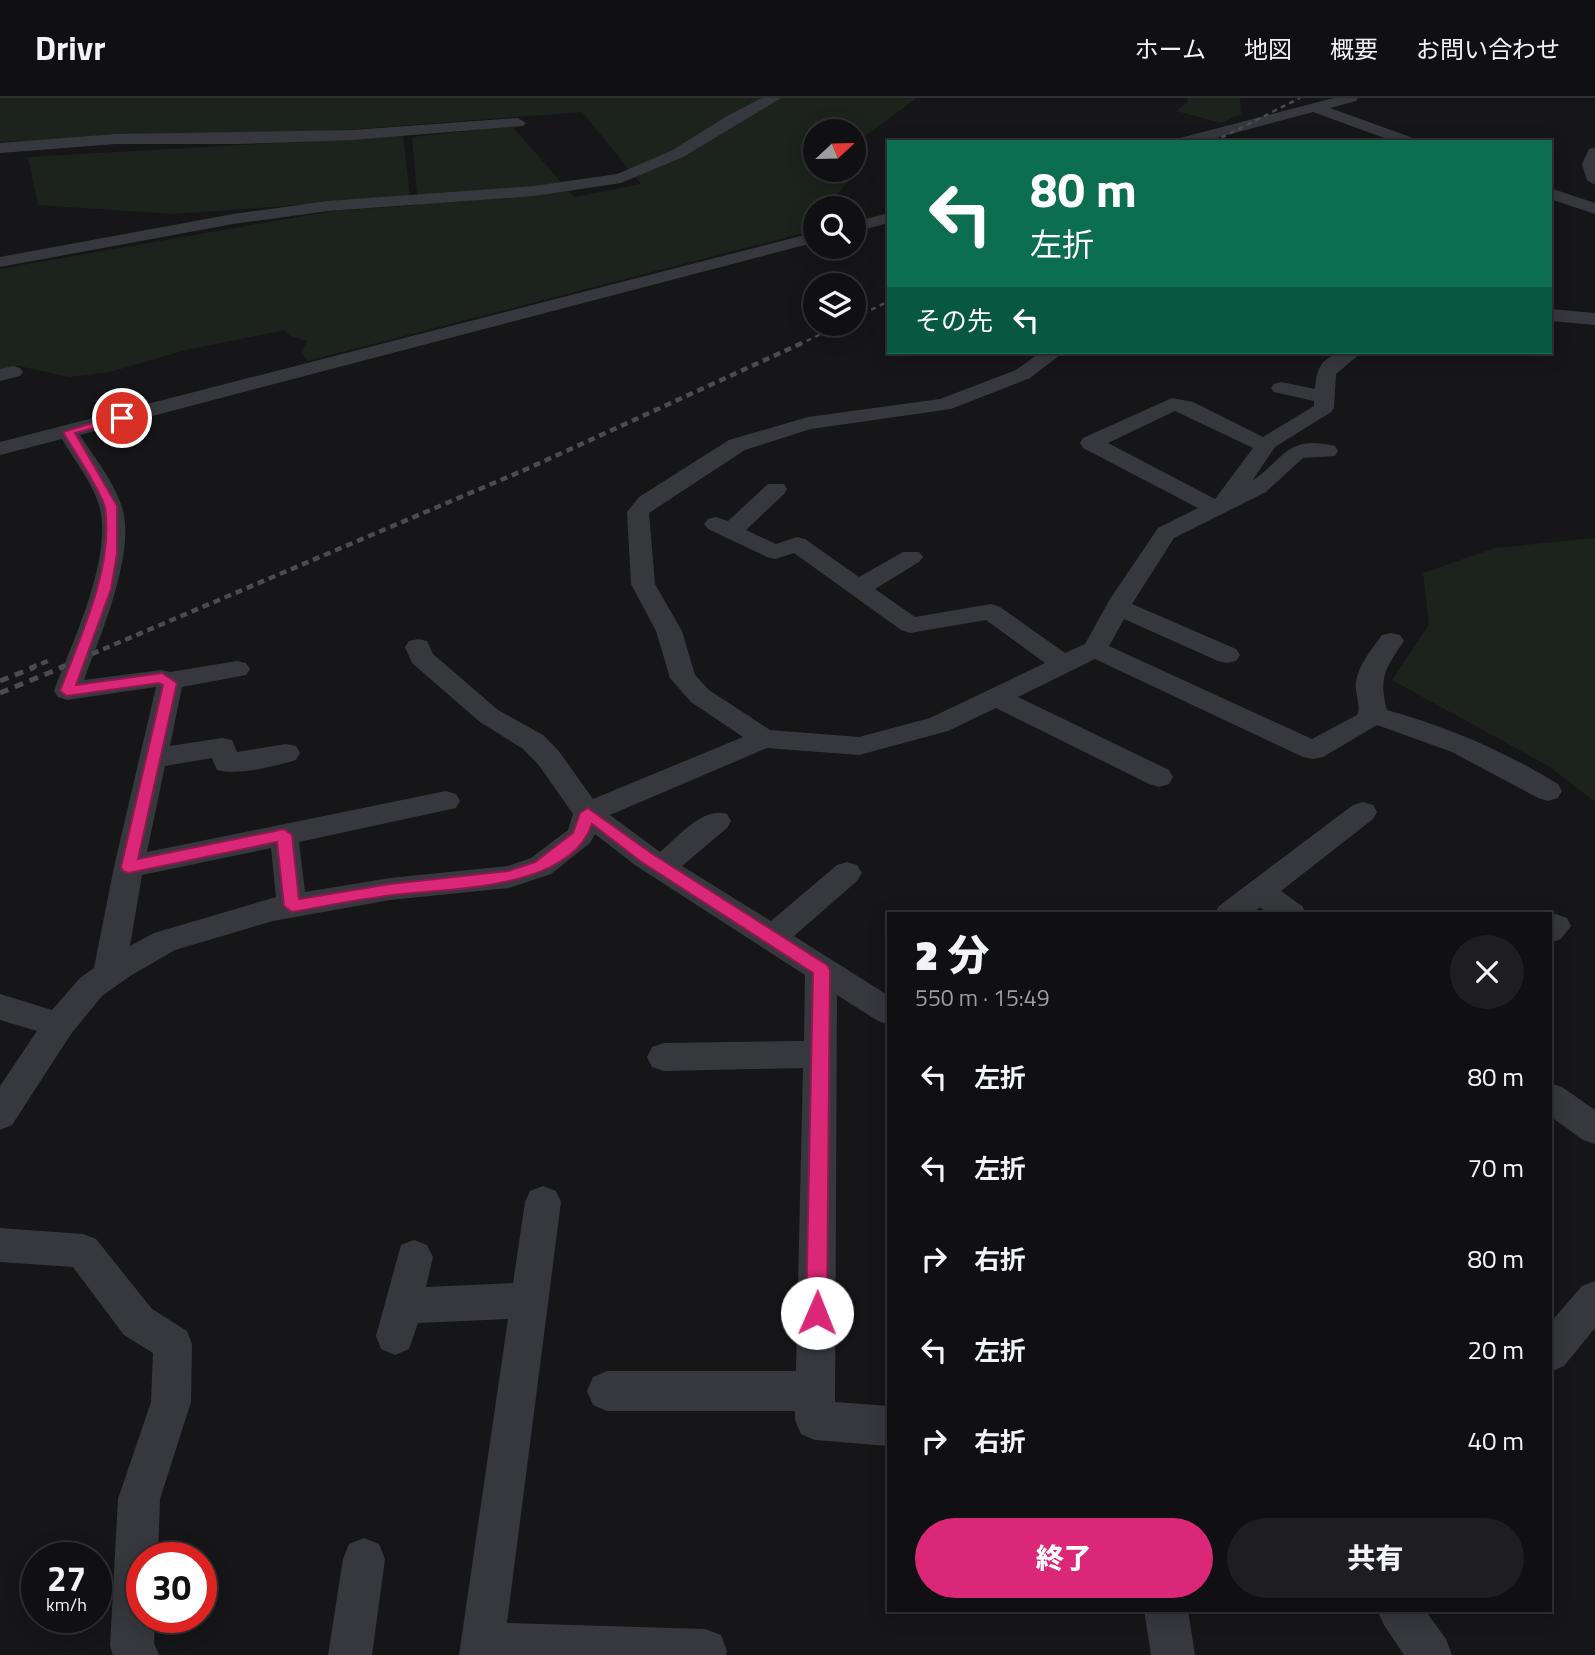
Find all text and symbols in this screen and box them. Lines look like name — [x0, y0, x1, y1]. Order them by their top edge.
text: Drivr — [35, 23, 106, 73]
text: ホーム — [1135, 31, 1206, 67]
text: 地図 — [1244, 31, 1292, 67]
text: 概要 — [1330, 31, 1378, 67]
text: お問い合わせ — [1416, 31, 1560, 67]
north arrow — [803, 119, 866, 182]
map controls — [803, 119, 866, 336]
text: 80 m — [1030, 151, 1137, 226]
icon: left — [915, 168, 1006, 259]
button: search — [803, 196, 866, 259]
text: 左折 — [1030, 220, 1094, 268]
button: layers — [803, 273, 866, 336]
text: その先 — [915, 301, 993, 340]
icon: left — [1007, 301, 1045, 339]
pin — [92, 388, 152, 448]
icon: arrive — [103, 399, 141, 437]
text: 2 分 — [915, 922, 989, 986]
button: close — [1450, 935, 1524, 1009]
text: 550 m · 15:49 — [915, 980, 1050, 1015]
text: 80 m — [1467, 1057, 1524, 1096]
icon: left — [915, 1058, 953, 1096]
text: 左折 — [974, 1058, 1026, 1097]
text: 70 m — [1467, 1148, 1524, 1187]
icon: left — [915, 1149, 953, 1187]
text: 左折 — [974, 1149, 1026, 1188]
text: 80 m — [1467, 1239, 1524, 1278]
icon: right — [915, 1240, 953, 1278]
text: 右折 — [974, 1240, 1026, 1279]
position arrow — [780, 1276, 854, 1350]
text: 20 m — [1467, 1330, 1524, 1369]
icon: left — [915, 1331, 953, 1369]
text: 左折 — [974, 1331, 1026, 1370]
text: 40 m — [1467, 1421, 1524, 1460]
icon: right — [915, 1422, 953, 1460]
text: 右折 — [974, 1422, 1026, 1461]
button: 終了 — [915, 1518, 1213, 1598]
button: 共有 — [1227, 1518, 1524, 1598]
speed limit sign: 30 — [126, 1542, 217, 1633]
text: 27 — [47, 1551, 86, 1605]
text: km/h — [46, 1591, 87, 1618]

